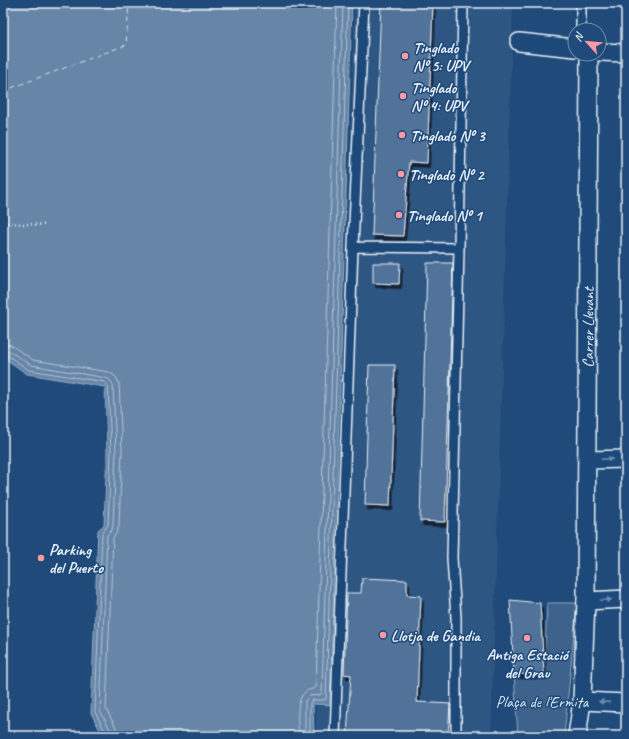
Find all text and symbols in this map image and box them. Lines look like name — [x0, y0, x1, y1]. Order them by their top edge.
north arrow — [567, 22, 607, 62]
text: N — [570, 29, 587, 44]
place label: Tinglado Nº 5: UPV — [413, 38, 472, 76]
marker: Tinglado Nº 5: UPV — [400, 51, 410, 61]
place label: Tinglado Nº 4: UPV — [411, 78, 471, 116]
marker: Tinglado Nº 4: UPV — [398, 91, 408, 101]
place label: Tinglado Nº 3 — [410, 126, 486, 146]
marker: Tinglado Nº 3 — [397, 130, 407, 140]
place label: Tinglado Nº 2 — [409, 165, 485, 185]
marker: Tinglado Nº 2 — [396, 169, 406, 179]
place label: Tinglado Nº 1 — [407, 206, 483, 226]
marker: Tinglado Nº 1 — [394, 210, 404, 220]
street label: Carrer Llevant — [578, 285, 599, 368]
one-way arrow — [601, 456, 614, 462]
place label: Parking del Puerto — [49, 540, 104, 578]
marker: Parking del Puerto — [36, 553, 46, 563]
one-way arrow — [600, 597, 613, 603]
place label: Llotja de Gandia — [391, 626, 481, 646]
marker: Llotja de Gandia — [378, 630, 388, 640]
marker: Antiga Estació del Grau — [522, 633, 532, 643]
place label: Antiga Estació del Grau — [486, 645, 570, 683]
park label: Plaça de l'Ermita — [496, 692, 590, 712]
one-way arrow — [598, 698, 610, 705]

